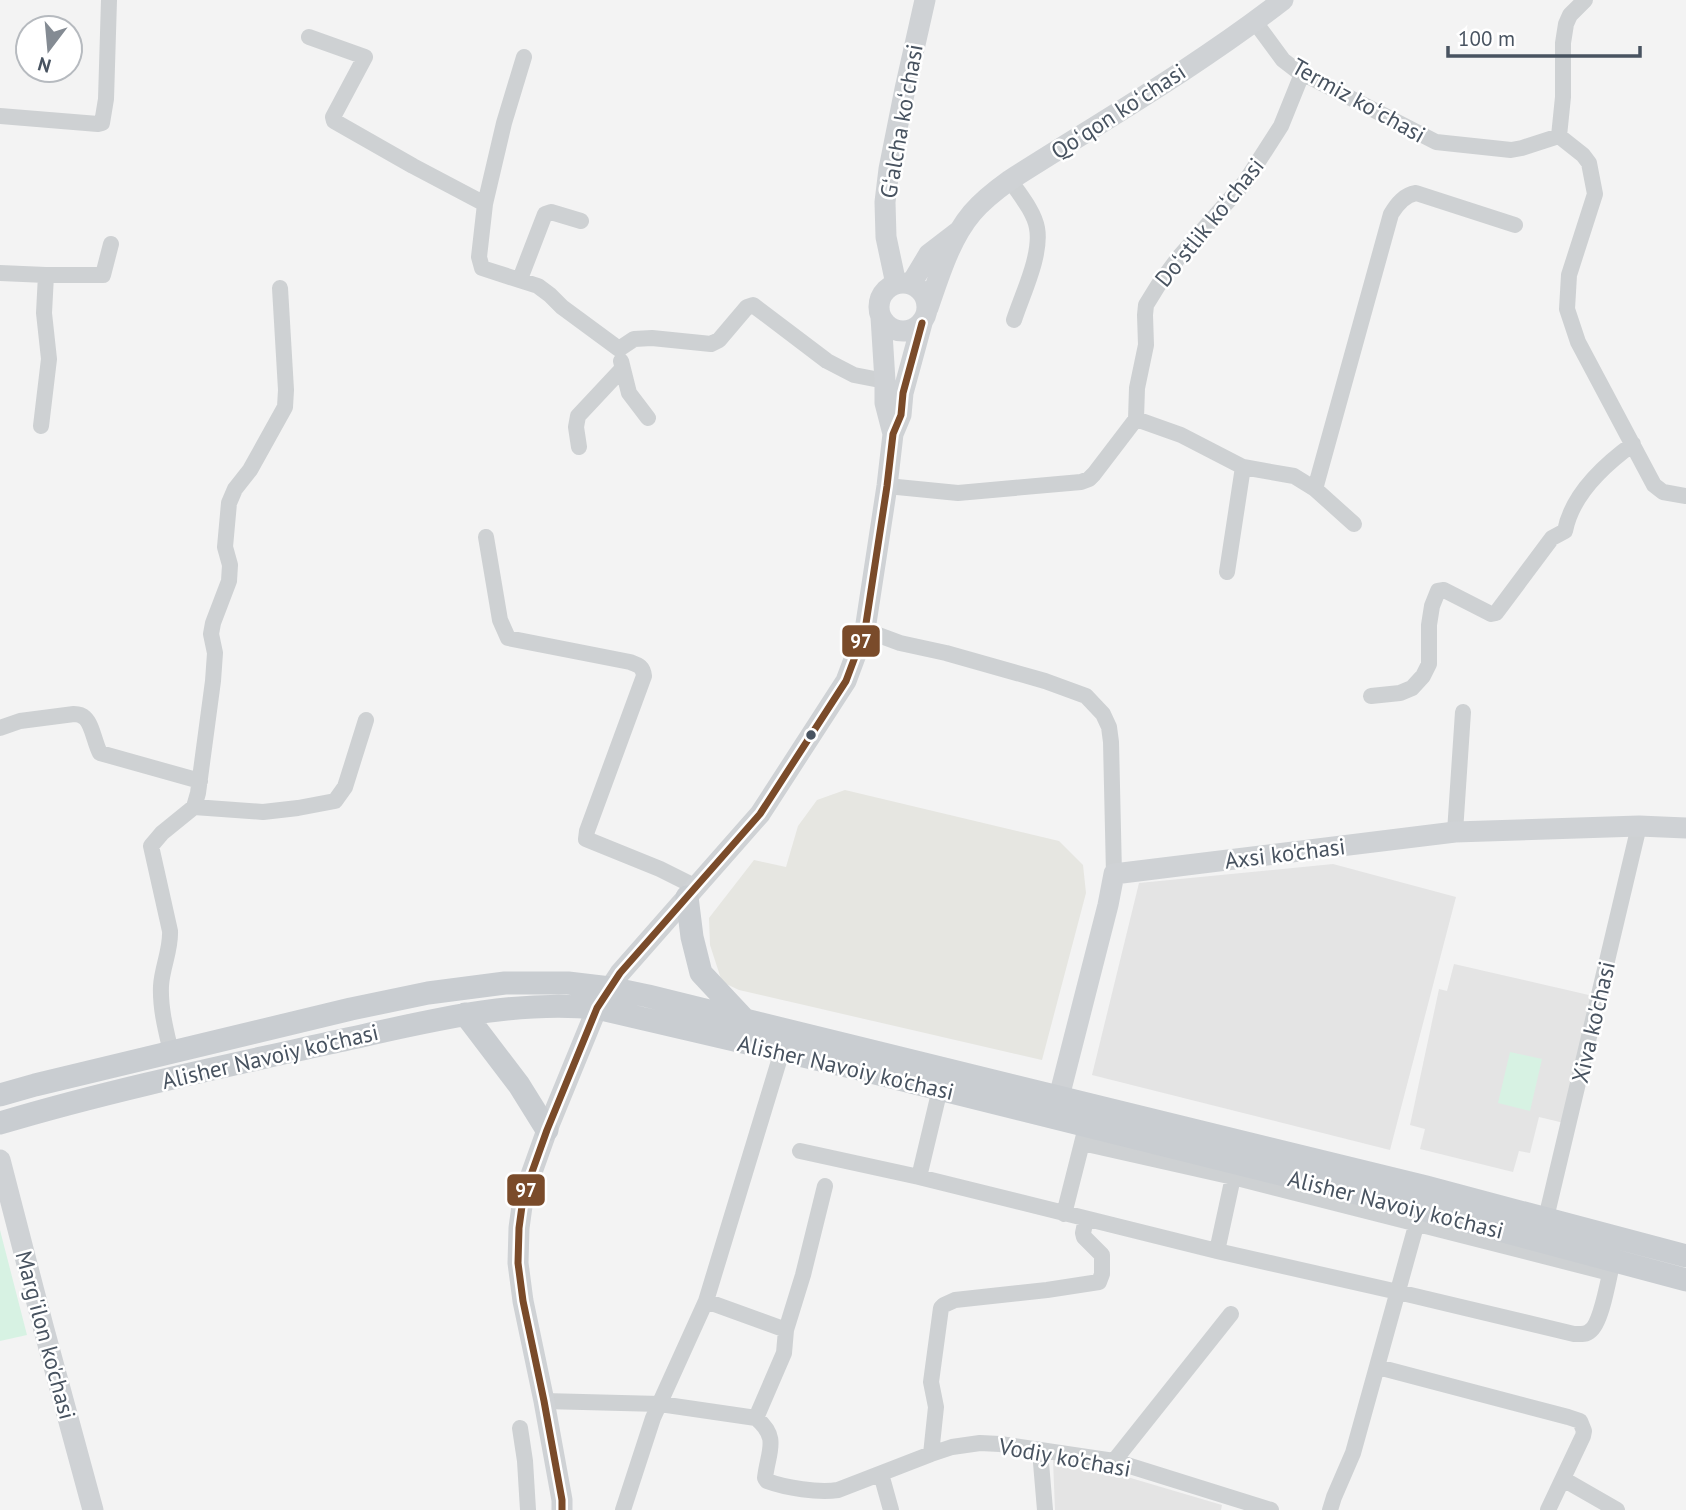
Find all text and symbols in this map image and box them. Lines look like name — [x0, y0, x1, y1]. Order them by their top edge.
north arrow — [14, 14, 84, 84]
scale bar — [1448, 14, 1640, 58]
text: 100 m — [1458, 25, 1515, 52]
street label: Gʻalcha koʻchasi — [873, 42, 929, 200]
street label: Termiz koʻchasi — [1287, 51, 1431, 149]
text: N — [35, 52, 54, 79]
street label: Qoʻqon koʻchasi — [1045, 57, 1191, 165]
street label: Doʻstlik koʻchasi — [1148, 152, 1270, 292]
line badge: 97 — [841, 624, 881, 658]
text: 97 — [850, 629, 872, 653]
unlabelled marker — [804, 728, 818, 742]
street label: Axsi ko'chasi — [1223, 831, 1347, 875]
street label: Xiva ko'chasi — [1565, 958, 1621, 1086]
street label: Alisher Navoiy ko'chasi — [159, 1017, 381, 1095]
street label: Alisher Navoiy ko'chasi — [735, 1028, 957, 1106]
street label: Alisher Navoiy ko'chasi — [1285, 1163, 1507, 1245]
line badge: 97 — [506, 1173, 546, 1207]
text: 97 — [515, 1178, 537, 1202]
street label: Marg'ilon ko'chasi — [10, 1247, 82, 1423]
street label: Vodiy ko'chasi — [996, 1431, 1133, 1483]

